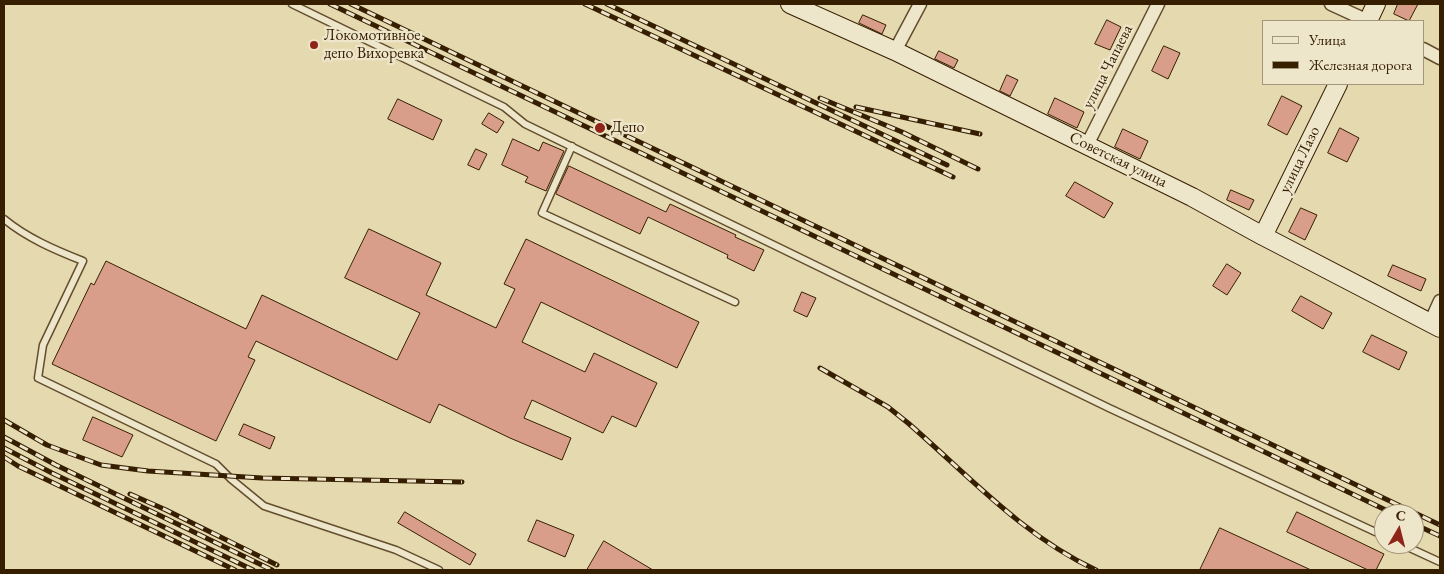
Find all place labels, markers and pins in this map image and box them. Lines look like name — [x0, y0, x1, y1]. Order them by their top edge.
place label: Локомотивное депо Вихоревка — [324, 26, 424, 64]
marker: Локомотивное депо Вихоревка — [308, 39, 320, 51]
place label: Депо — [611, 118, 644, 138]
marker: Депо — [593, 121, 607, 135]

